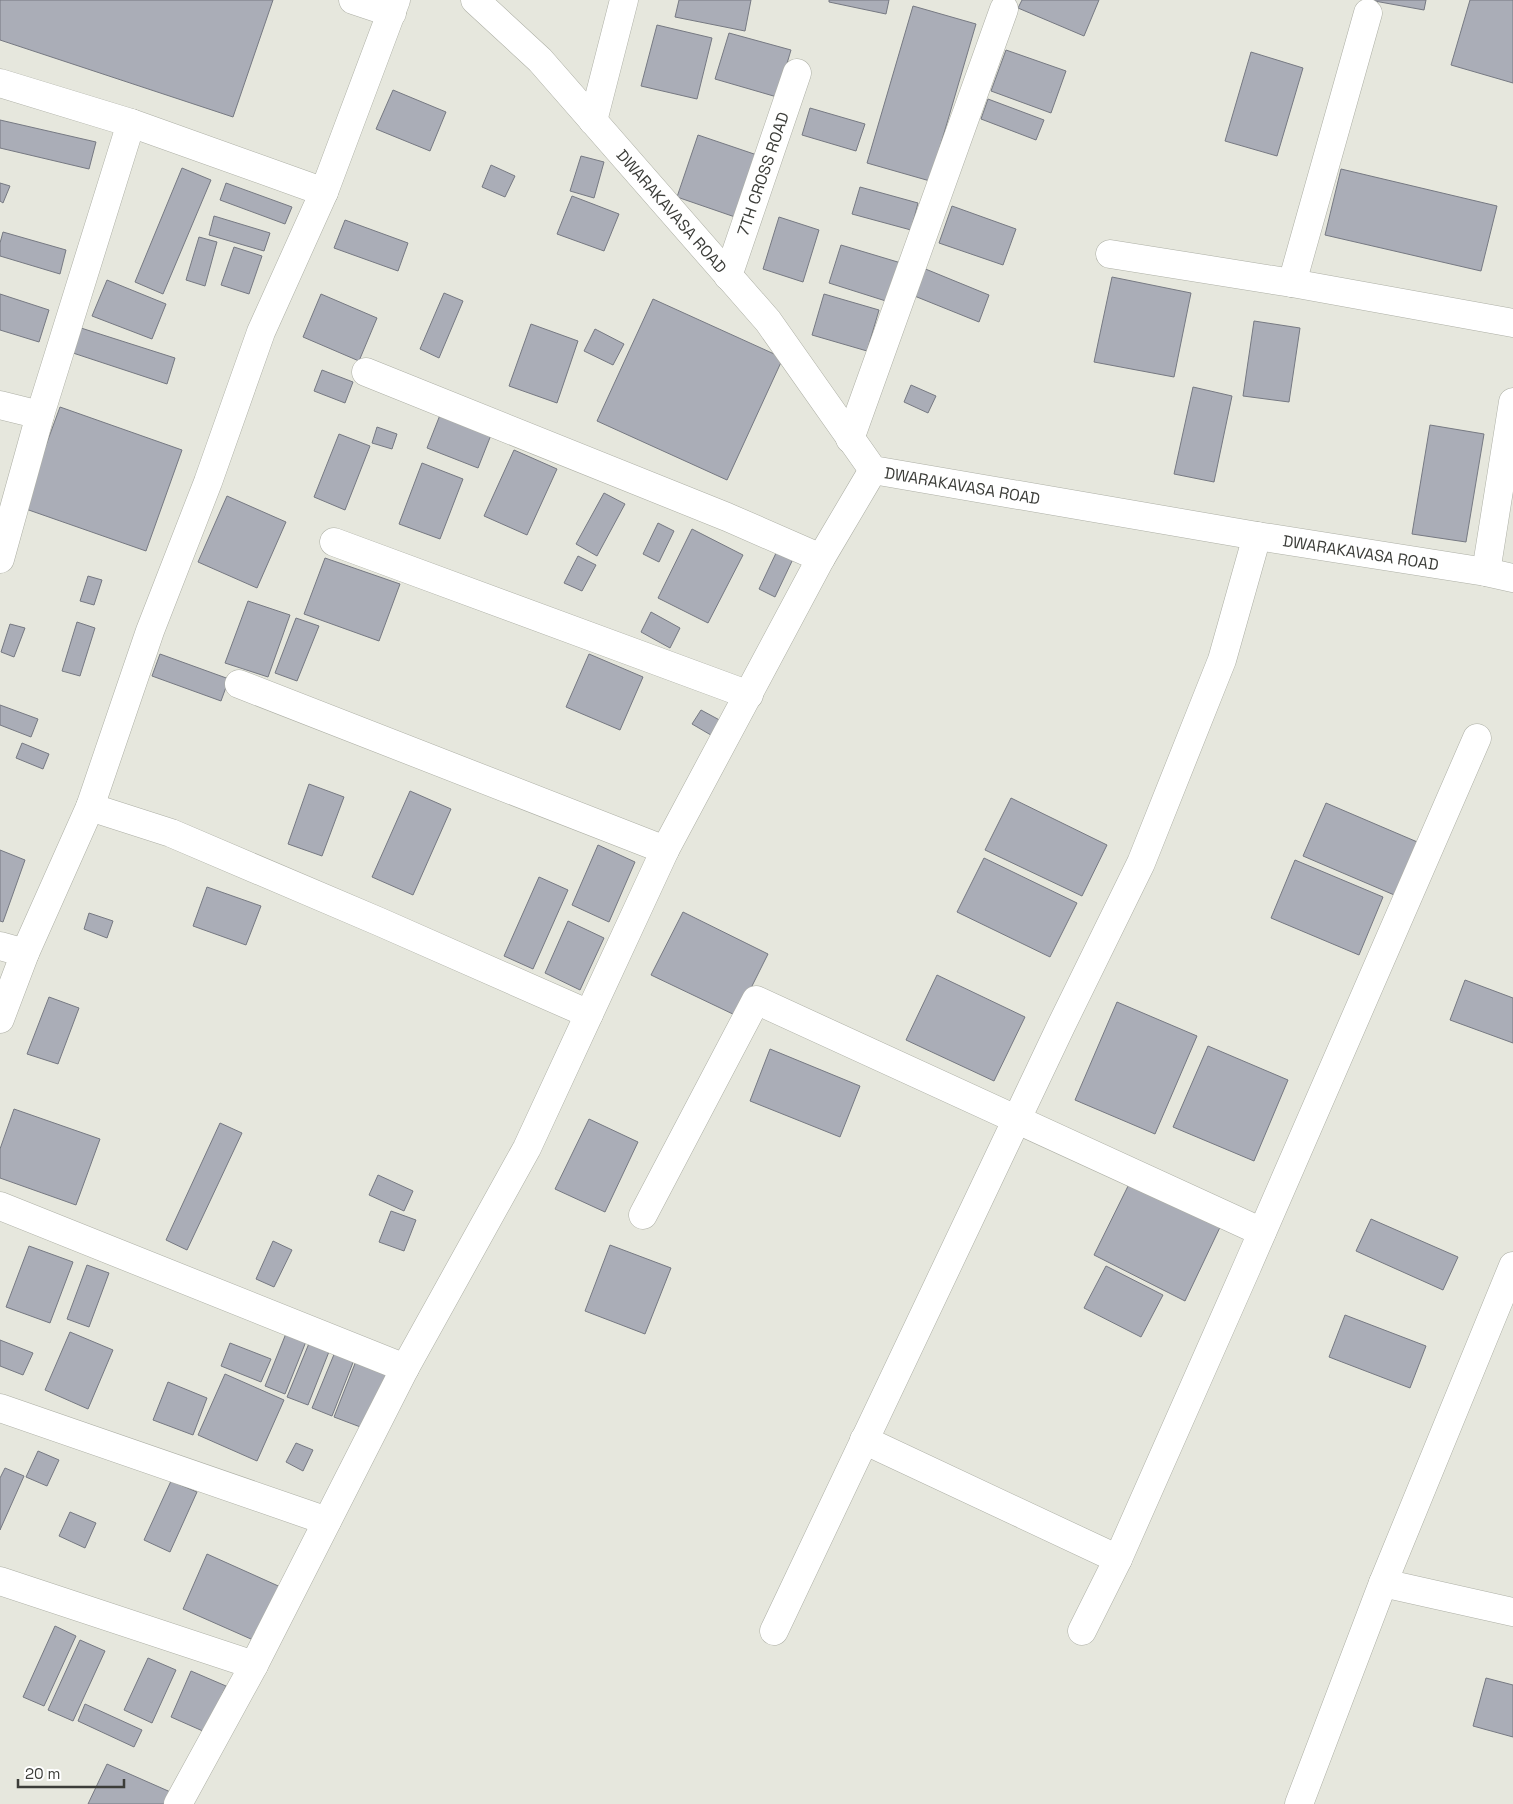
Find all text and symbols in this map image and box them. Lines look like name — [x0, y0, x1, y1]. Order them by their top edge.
street label: 7TH CROSS ROAD — [732, 109, 794, 238]
street label: DWARAKAVASA ROAD — [612, 145, 732, 277]
street label: DWARAKAVASA ROAD — [883, 462, 1042, 509]
street label: DWARAKAVASA ROAD — [1281, 530, 1440, 575]
scale bar — [18, 1756, 124, 1788]
text: 20 m — [25, 1764, 60, 1783]

